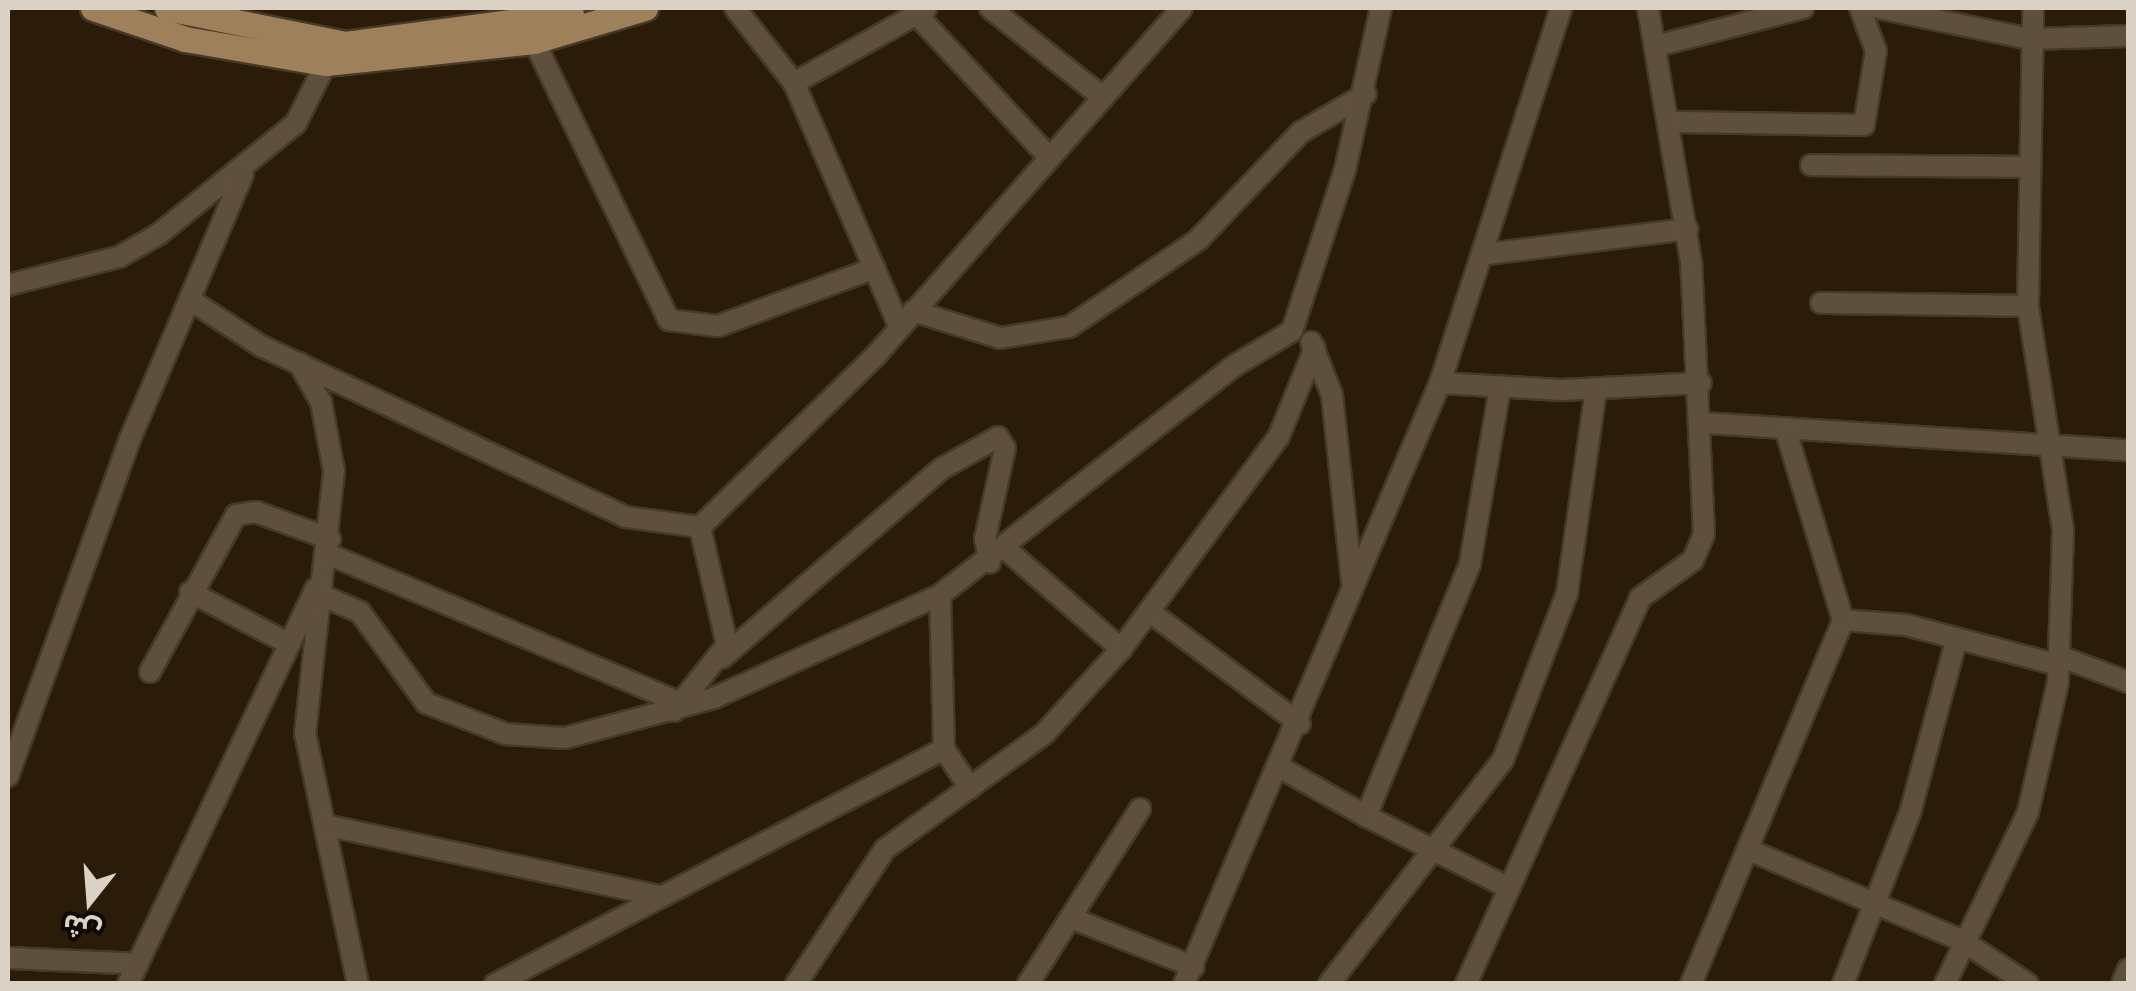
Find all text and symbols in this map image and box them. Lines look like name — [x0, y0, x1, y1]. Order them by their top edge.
north arrow — [40, 851, 140, 951]
text: ش — [58, 908, 105, 952]

